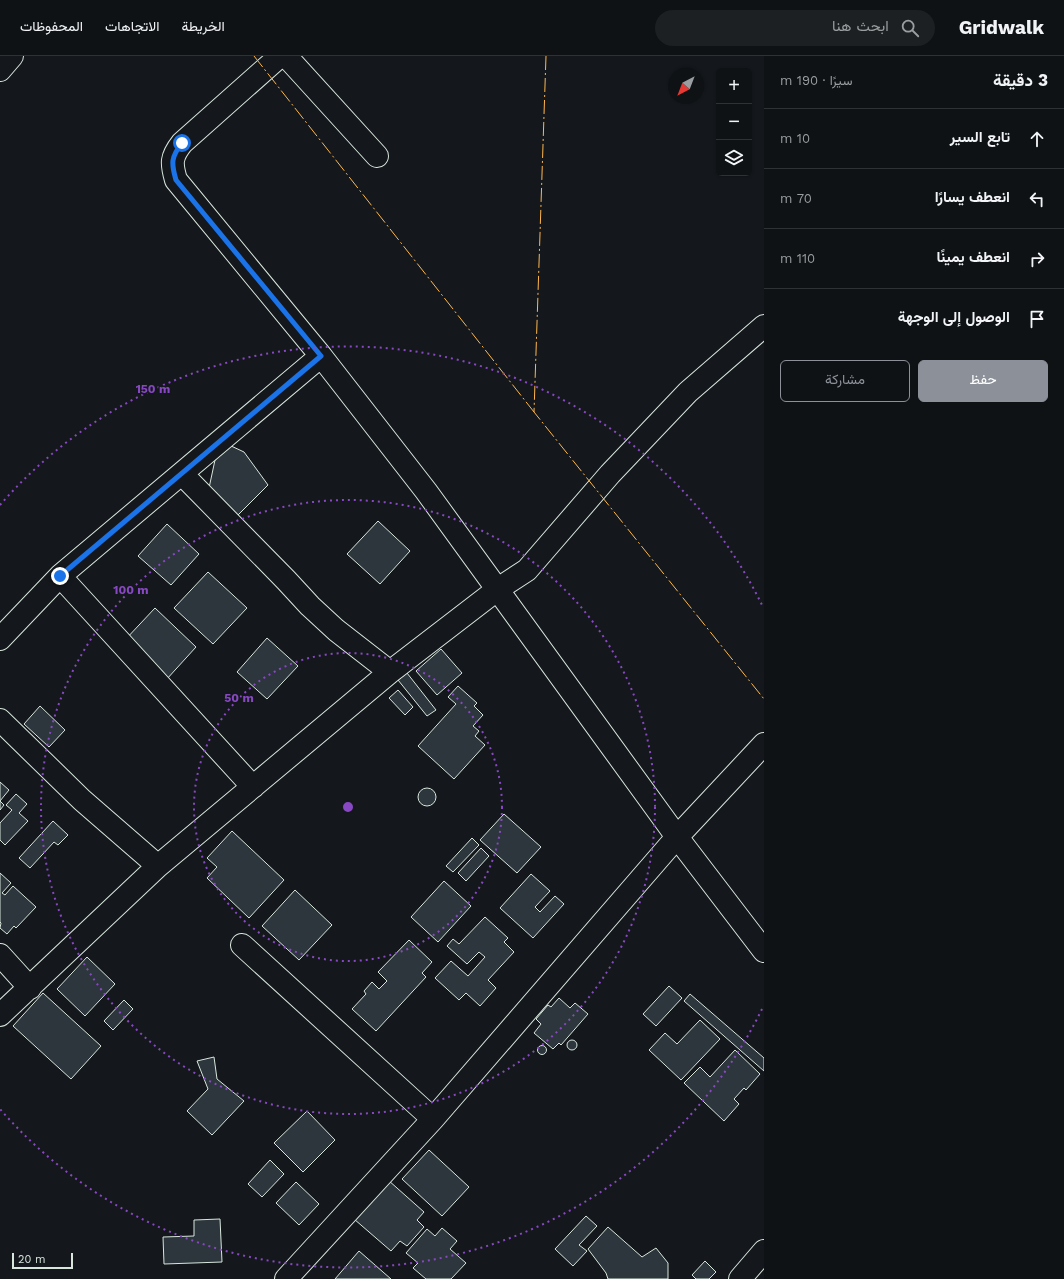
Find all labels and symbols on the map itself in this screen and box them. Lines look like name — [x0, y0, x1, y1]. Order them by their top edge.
north arrow — [668, 68, 704, 104]
route start — [173, 134, 191, 152]
text: 150 m — [136, 382, 170, 396]
route end — [51, 567, 69, 585]
text: 100 m — [113, 583, 149, 597]
text: 50 m — [224, 691, 254, 705]
centre of rings — [341, 800, 355, 814]
scale bar — [12, 1251, 73, 1270]

